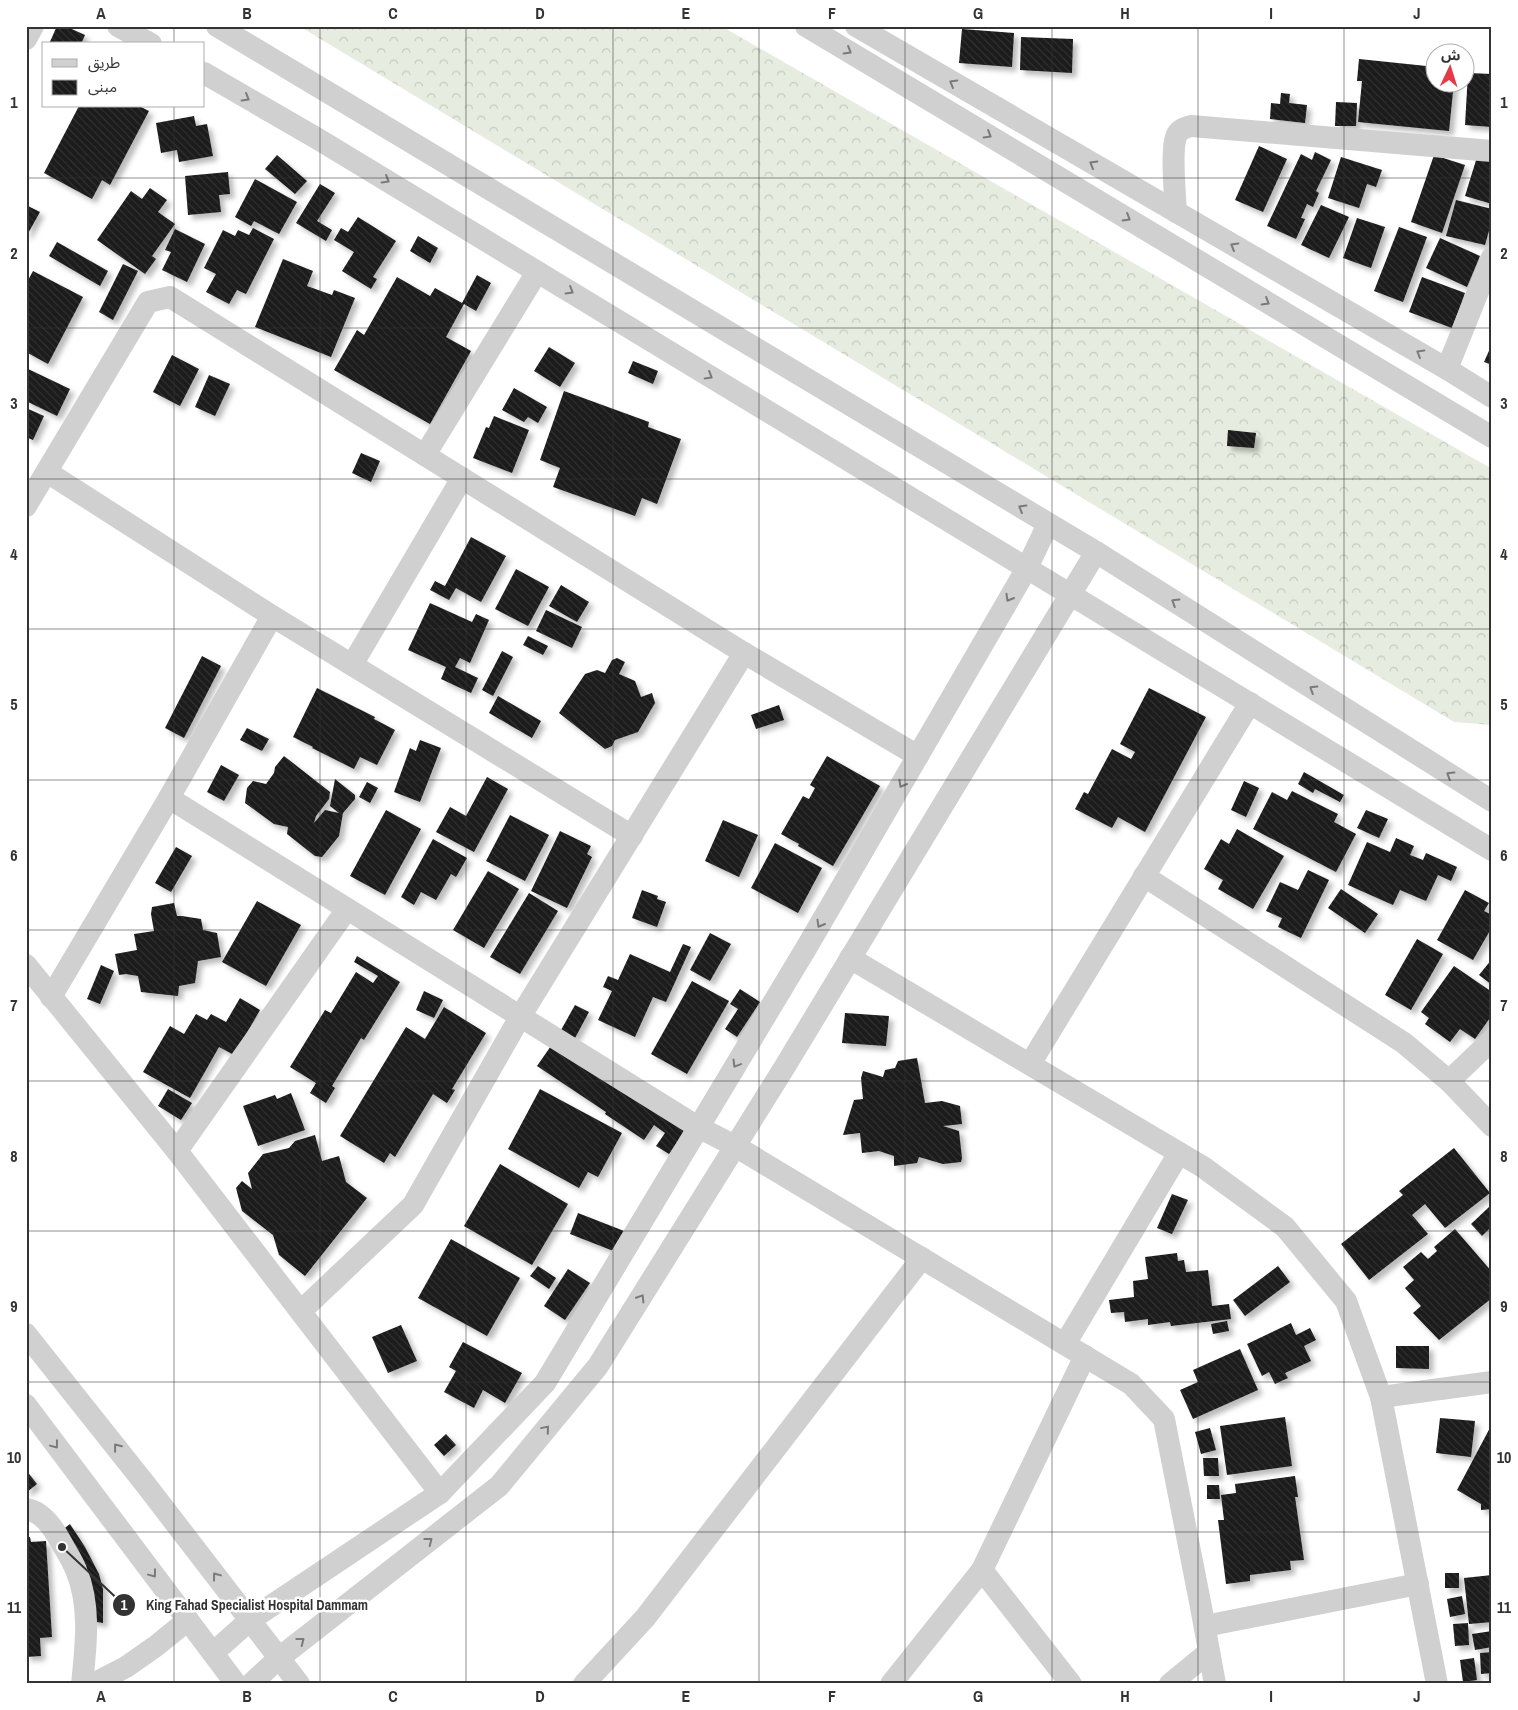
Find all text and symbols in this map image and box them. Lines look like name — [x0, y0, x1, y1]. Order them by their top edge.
text: A — [96, 2, 106, 24]
text: B — [242, 2, 252, 24]
text: C — [388, 2, 398, 24]
text: D — [535, 2, 545, 24]
text: E — [682, 2, 691, 24]
text: F — [828, 2, 836, 24]
text: G — [973, 2, 983, 24]
text: H — [1120, 2, 1130, 24]
text: I — [1269, 2, 1273, 24]
text: J — [1413, 2, 1421, 24]
legend — [42, 42, 205, 108]
north arrow — [1426, 42, 1476, 92]
one-way arrow — [843, 45, 852, 55]
text: ش — [1441, 45, 1461, 65]
text: طريق — [88, 52, 120, 73]
text: مبنى — [88, 76, 117, 97]
one-way arrow — [949, 79, 958, 89]
text: 1 — [10, 91, 18, 113]
one-way arrow — [241, 91, 250, 101]
text: 1 — [1500, 91, 1508, 113]
one-way arrow — [982, 128, 991, 138]
one-way arrow — [1090, 160, 1099, 170]
one-way arrow — [381, 174, 390, 183]
one-way arrow — [1122, 212, 1131, 222]
text: 2 — [10, 242, 18, 264]
one-way arrow — [1230, 242, 1239, 252]
text: 2 — [1500, 242, 1508, 264]
one-way arrow — [564, 285, 573, 295]
one-way arrow — [1261, 295, 1270, 305]
one-way arrow — [1416, 350, 1425, 360]
one-way arrow — [703, 369, 712, 379]
text: 3 — [10, 392, 18, 414]
text: 3 — [1500, 392, 1508, 414]
one-way arrow — [1019, 504, 1028, 514]
text: 4 — [10, 543, 18, 565]
text: 4 — [1500, 543, 1508, 565]
one-way arrow — [1006, 592, 1016, 601]
one-way arrow — [1172, 599, 1181, 609]
one-way arrow — [1309, 686, 1319, 695]
text: 5 — [10, 693, 18, 715]
text: 5 — [1500, 693, 1508, 715]
one-way arrow — [1447, 772, 1456, 782]
one-way arrow — [898, 778, 908, 787]
text: 6 — [10, 844, 18, 866]
text: 6 — [1500, 844, 1508, 866]
one-way arrow — [817, 919, 827, 928]
text: 7 — [10, 994, 18, 1016]
text: 7 — [1500, 994, 1508, 1016]
one-way arrow — [733, 1058, 743, 1067]
text: 8 — [10, 1145, 18, 1167]
text: 8 — [1500, 1145, 1508, 1167]
one-way arrow — [634, 1294, 644, 1303]
text: 9 — [10, 1295, 18, 1317]
text: 9 — [1500, 1295, 1508, 1317]
one-way arrow — [541, 1426, 549, 1435]
one-way arrow — [49, 1439, 59, 1448]
one-way arrow — [114, 1444, 122, 1453]
text: 10 — [7, 1446, 21, 1468]
text: 10 — [1497, 1446, 1511, 1468]
one-way arrow — [423, 1538, 432, 1546]
one-way arrow — [147, 1568, 156, 1578]
one-way arrow — [213, 1572, 222, 1582]
callout: King Fahad Specialist Hospital Dammam — [111, 1590, 379, 1619]
text: 1 — [121, 1594, 128, 1615]
text: 11 — [7, 1596, 22, 1618]
text: King Fahad Specialist Hospital Dammam — [146, 1596, 368, 1614]
text: 11 — [1497, 1596, 1512, 1618]
one-way arrow — [295, 1638, 304, 1646]
text: A — [96, 1685, 106, 1707]
text: B — [242, 1685, 252, 1707]
text: C — [388, 1685, 398, 1707]
text: D — [535, 1685, 545, 1707]
text: E — [682, 1685, 691, 1707]
text: F — [828, 1685, 836, 1707]
text: G — [973, 1685, 983, 1707]
text: H — [1120, 1685, 1130, 1707]
text: I — [1269, 1685, 1273, 1707]
text: J — [1413, 1685, 1421, 1707]

